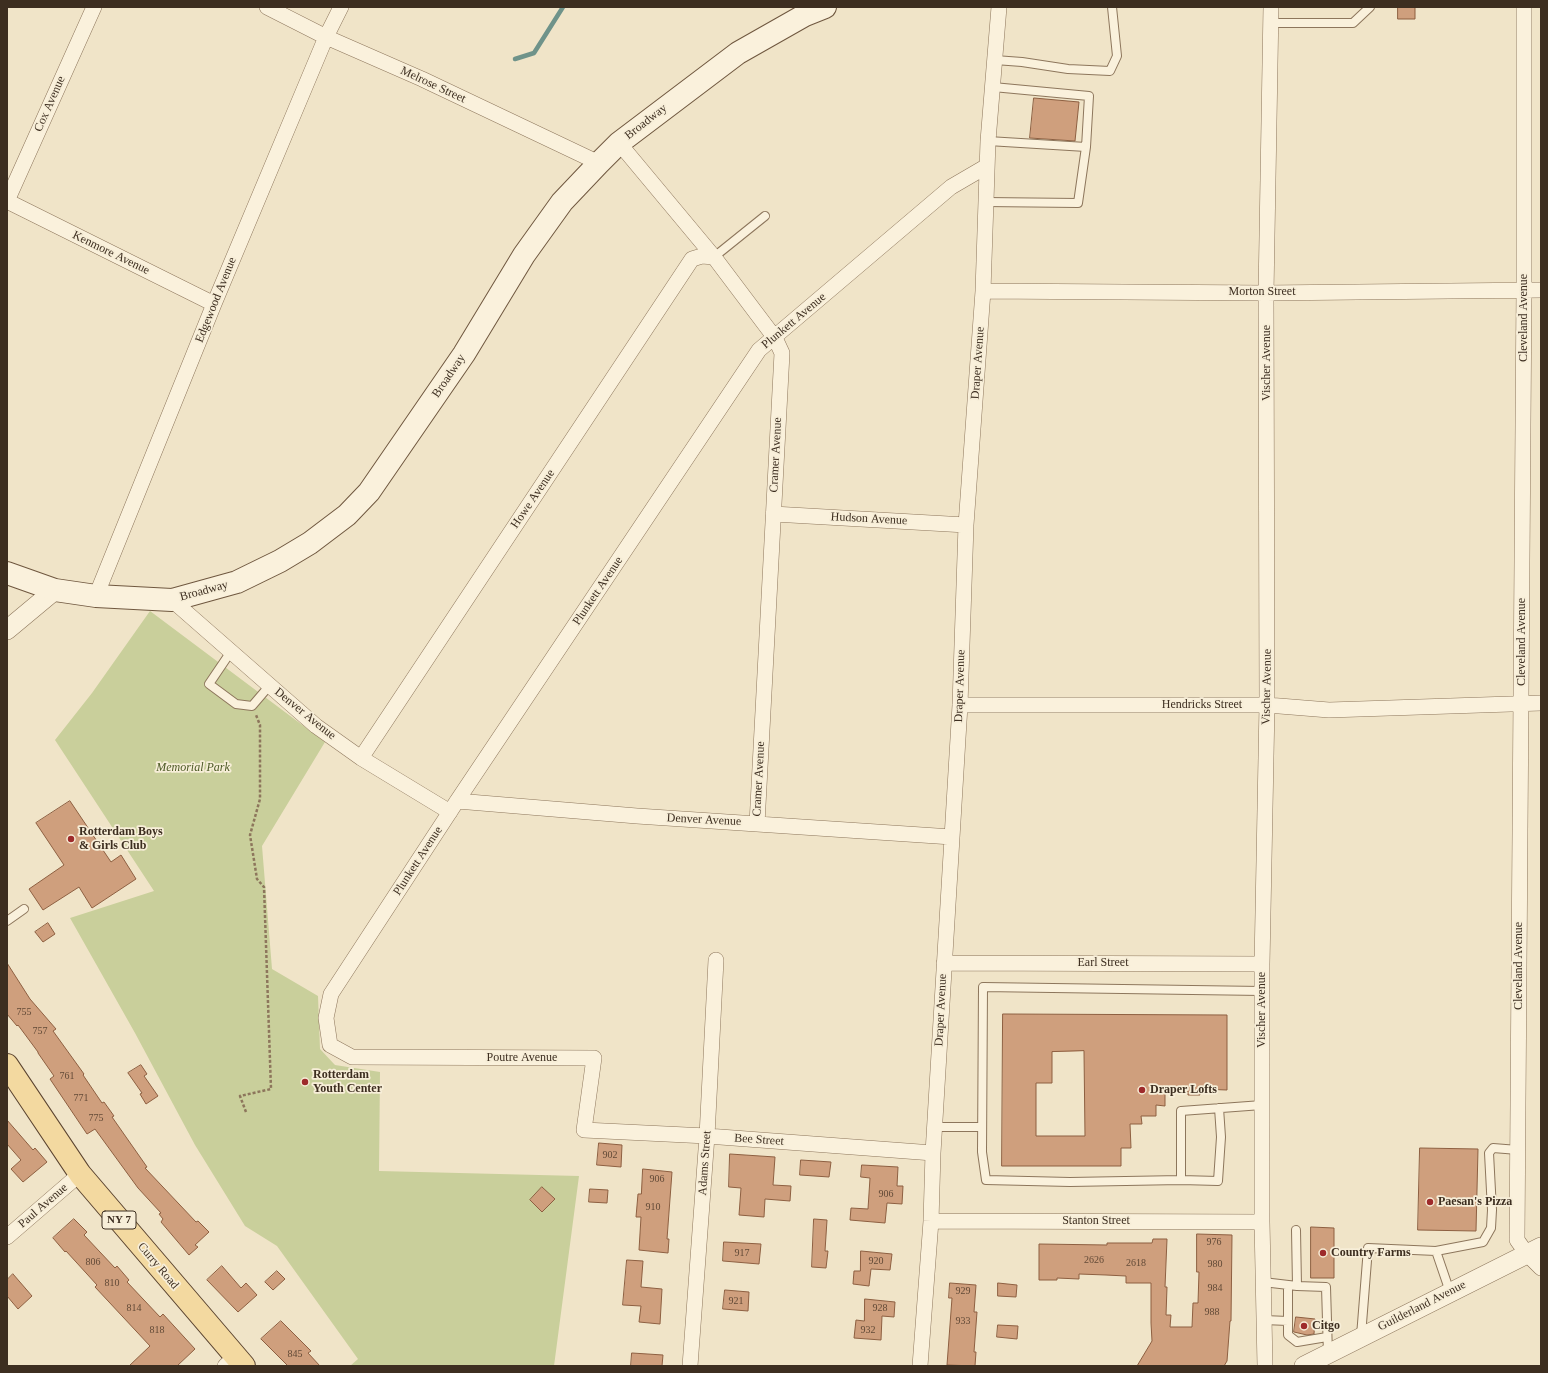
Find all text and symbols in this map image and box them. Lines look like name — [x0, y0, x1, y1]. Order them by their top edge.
street label: Melrose Street — [398, 64, 468, 106]
street label: Cox Avenue — [31, 74, 69, 134]
street label: Broadway — [622, 101, 670, 143]
street label: Kenmore Avenue — [70, 228, 152, 278]
street label: Edgewood Avenue — [192, 255, 240, 345]
street label: Cleveland Avenue — [1517, 274, 1531, 362]
street label: Morton Street — [1229, 285, 1295, 299]
street label: Plunkett Avenue — [759, 290, 829, 352]
street label: Vischer Avenue — [1260, 325, 1274, 401]
street label: Draper Avenue — [968, 326, 988, 400]
street label: Broadway — [429, 352, 469, 400]
street label: Cramer Avenue — [767, 417, 785, 493]
street label: Howe Avenue — [508, 467, 558, 531]
street label: Hudson Avenue — [830, 510, 908, 528]
street label: Plunkett Avenue — [570, 554, 626, 628]
street label: Broadway — [178, 578, 230, 604]
street label: Cleveland Avenue — [1515, 598, 1529, 686]
street label: Draper Avenue — [952, 649, 968, 723]
street label: Vischer Avenue — [1259, 649, 1275, 725]
street label: Denver Avenue — [271, 685, 339, 743]
street label: Hendricks Street — [1162, 698, 1242, 712]
street label: Cramer Avenue — [750, 741, 768, 817]
park label: Memorial Park — [156, 761, 230, 775]
street label: Denver Avenue — [666, 811, 742, 829]
street label: Plunkett Avenue — [390, 824, 446, 898]
place label: Rotterdam Boys & Girls Club — [79, 825, 163, 853]
marker: Rotterdam Boys & Girls Club — [66, 834, 76, 844]
street label: Cleveland Avenue — [1512, 922, 1526, 1010]
street label: Earl Street — [1078, 956, 1128, 970]
street label: Vischer Avenue — [1255, 972, 1269, 1048]
street label: Draper Avenue — [932, 973, 950, 1047]
house number: 755 — [16, 1006, 32, 1018]
house number: 757 — [32, 1025, 48, 1037]
street label: Poutre Avenue — [487, 1051, 557, 1065]
place label: Rotterdam Youth Center — [313, 1068, 382, 1096]
house number: 761 — [60, 1070, 74, 1082]
marker: Rotterdam Youth Center — [300, 1077, 310, 1087]
place label: Draper Lofts — [1150, 1083, 1217, 1097]
marker: Draper Lofts — [1137, 1085, 1147, 1095]
house number: 771 — [74, 1092, 88, 1104]
house number: 775 — [88, 1112, 104, 1124]
street label: Adams Street — [696, 1130, 714, 1196]
street label: Bee Street — [734, 1131, 784, 1149]
house number: 902 — [602, 1149, 618, 1161]
house number: 906 — [650, 1173, 664, 1185]
street label: Paul Avenue — [15, 1181, 71, 1231]
house number: 906 — [878, 1188, 894, 1200]
place label: Paesan's Pizza — [1438, 1195, 1512, 1209]
marker: Paesan's Pizza — [1425, 1197, 1435, 1207]
house number: 910 — [646, 1201, 660, 1213]
road number: NY 7 — [102, 1211, 136, 1229]
street label: Stanton Street — [1062, 1214, 1130, 1228]
house number: 976 — [1206, 1236, 1222, 1248]
street label: Curry Road — [134, 1240, 182, 1292]
place label: Country Farms — [1331, 1246, 1411, 1260]
house number: 917 — [734, 1247, 750, 1259]
marker: Country Farms — [1318, 1248, 1328, 1258]
house number: 2626 — [1084, 1254, 1104, 1266]
house number: 920 — [868, 1255, 884, 1267]
house number: 806 — [86, 1256, 100, 1268]
house number: 2618 — [1126, 1257, 1146, 1269]
house number: 980 — [1208, 1258, 1222, 1270]
house number: 810 — [104, 1277, 120, 1289]
street label: Guilderland Avenue — [1376, 1278, 1468, 1334]
house number: 984 — [1208, 1282, 1222, 1294]
house number: 929 — [956, 1285, 970, 1297]
house number: 921 — [728, 1295, 744, 1307]
house number: 814 — [126, 1302, 142, 1314]
house number: 928 — [872, 1302, 888, 1314]
house number: 988 — [1204, 1306, 1220, 1318]
house number: 933 — [956, 1315, 970, 1327]
place label: Citgo — [1312, 1319, 1340, 1333]
marker: Citgo — [1299, 1321, 1309, 1331]
house number: 818 — [150, 1324, 164, 1336]
house number: 932 — [860, 1324, 876, 1336]
house number: 845 — [288, 1348, 302, 1360]

